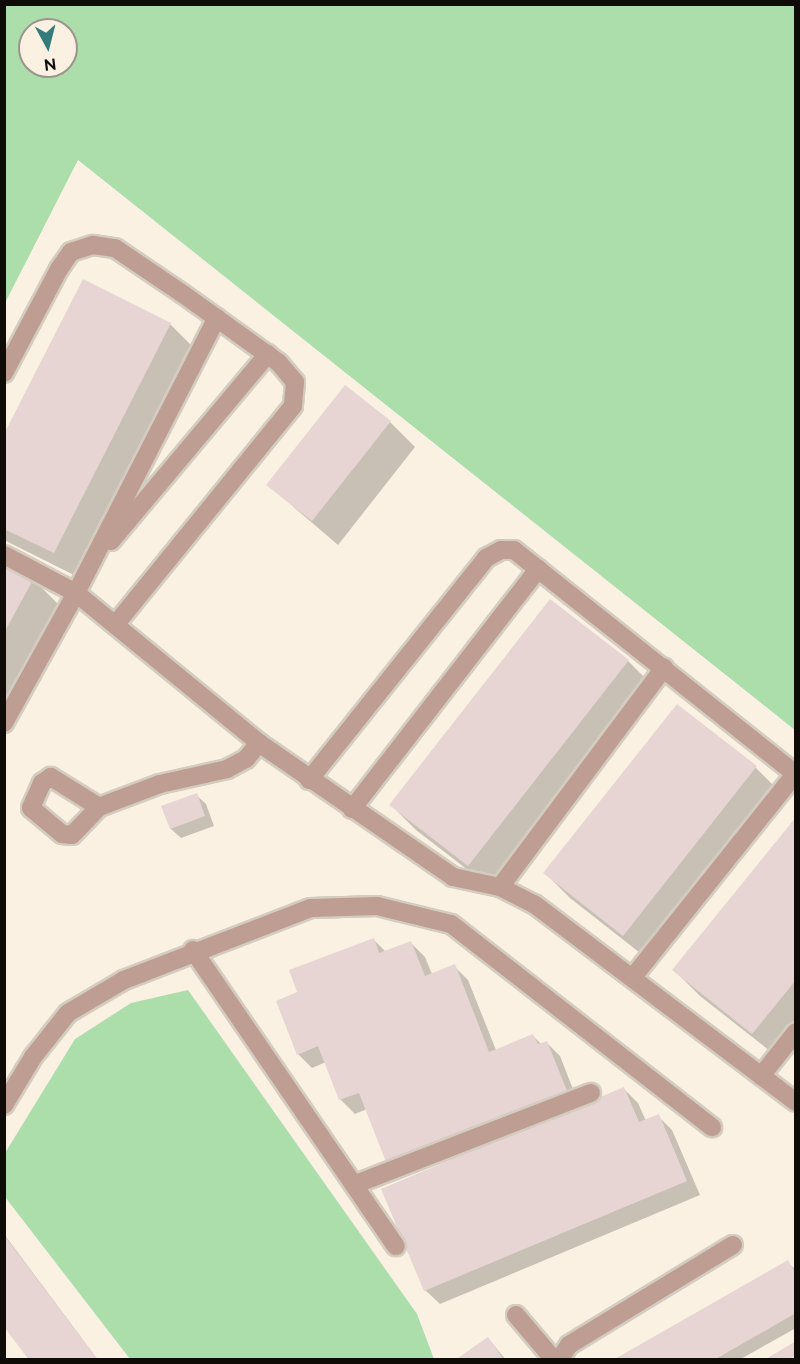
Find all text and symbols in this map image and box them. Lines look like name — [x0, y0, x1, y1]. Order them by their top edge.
north arrow — [18, 18, 78, 78]
text: N — [43, 54, 57, 75]

